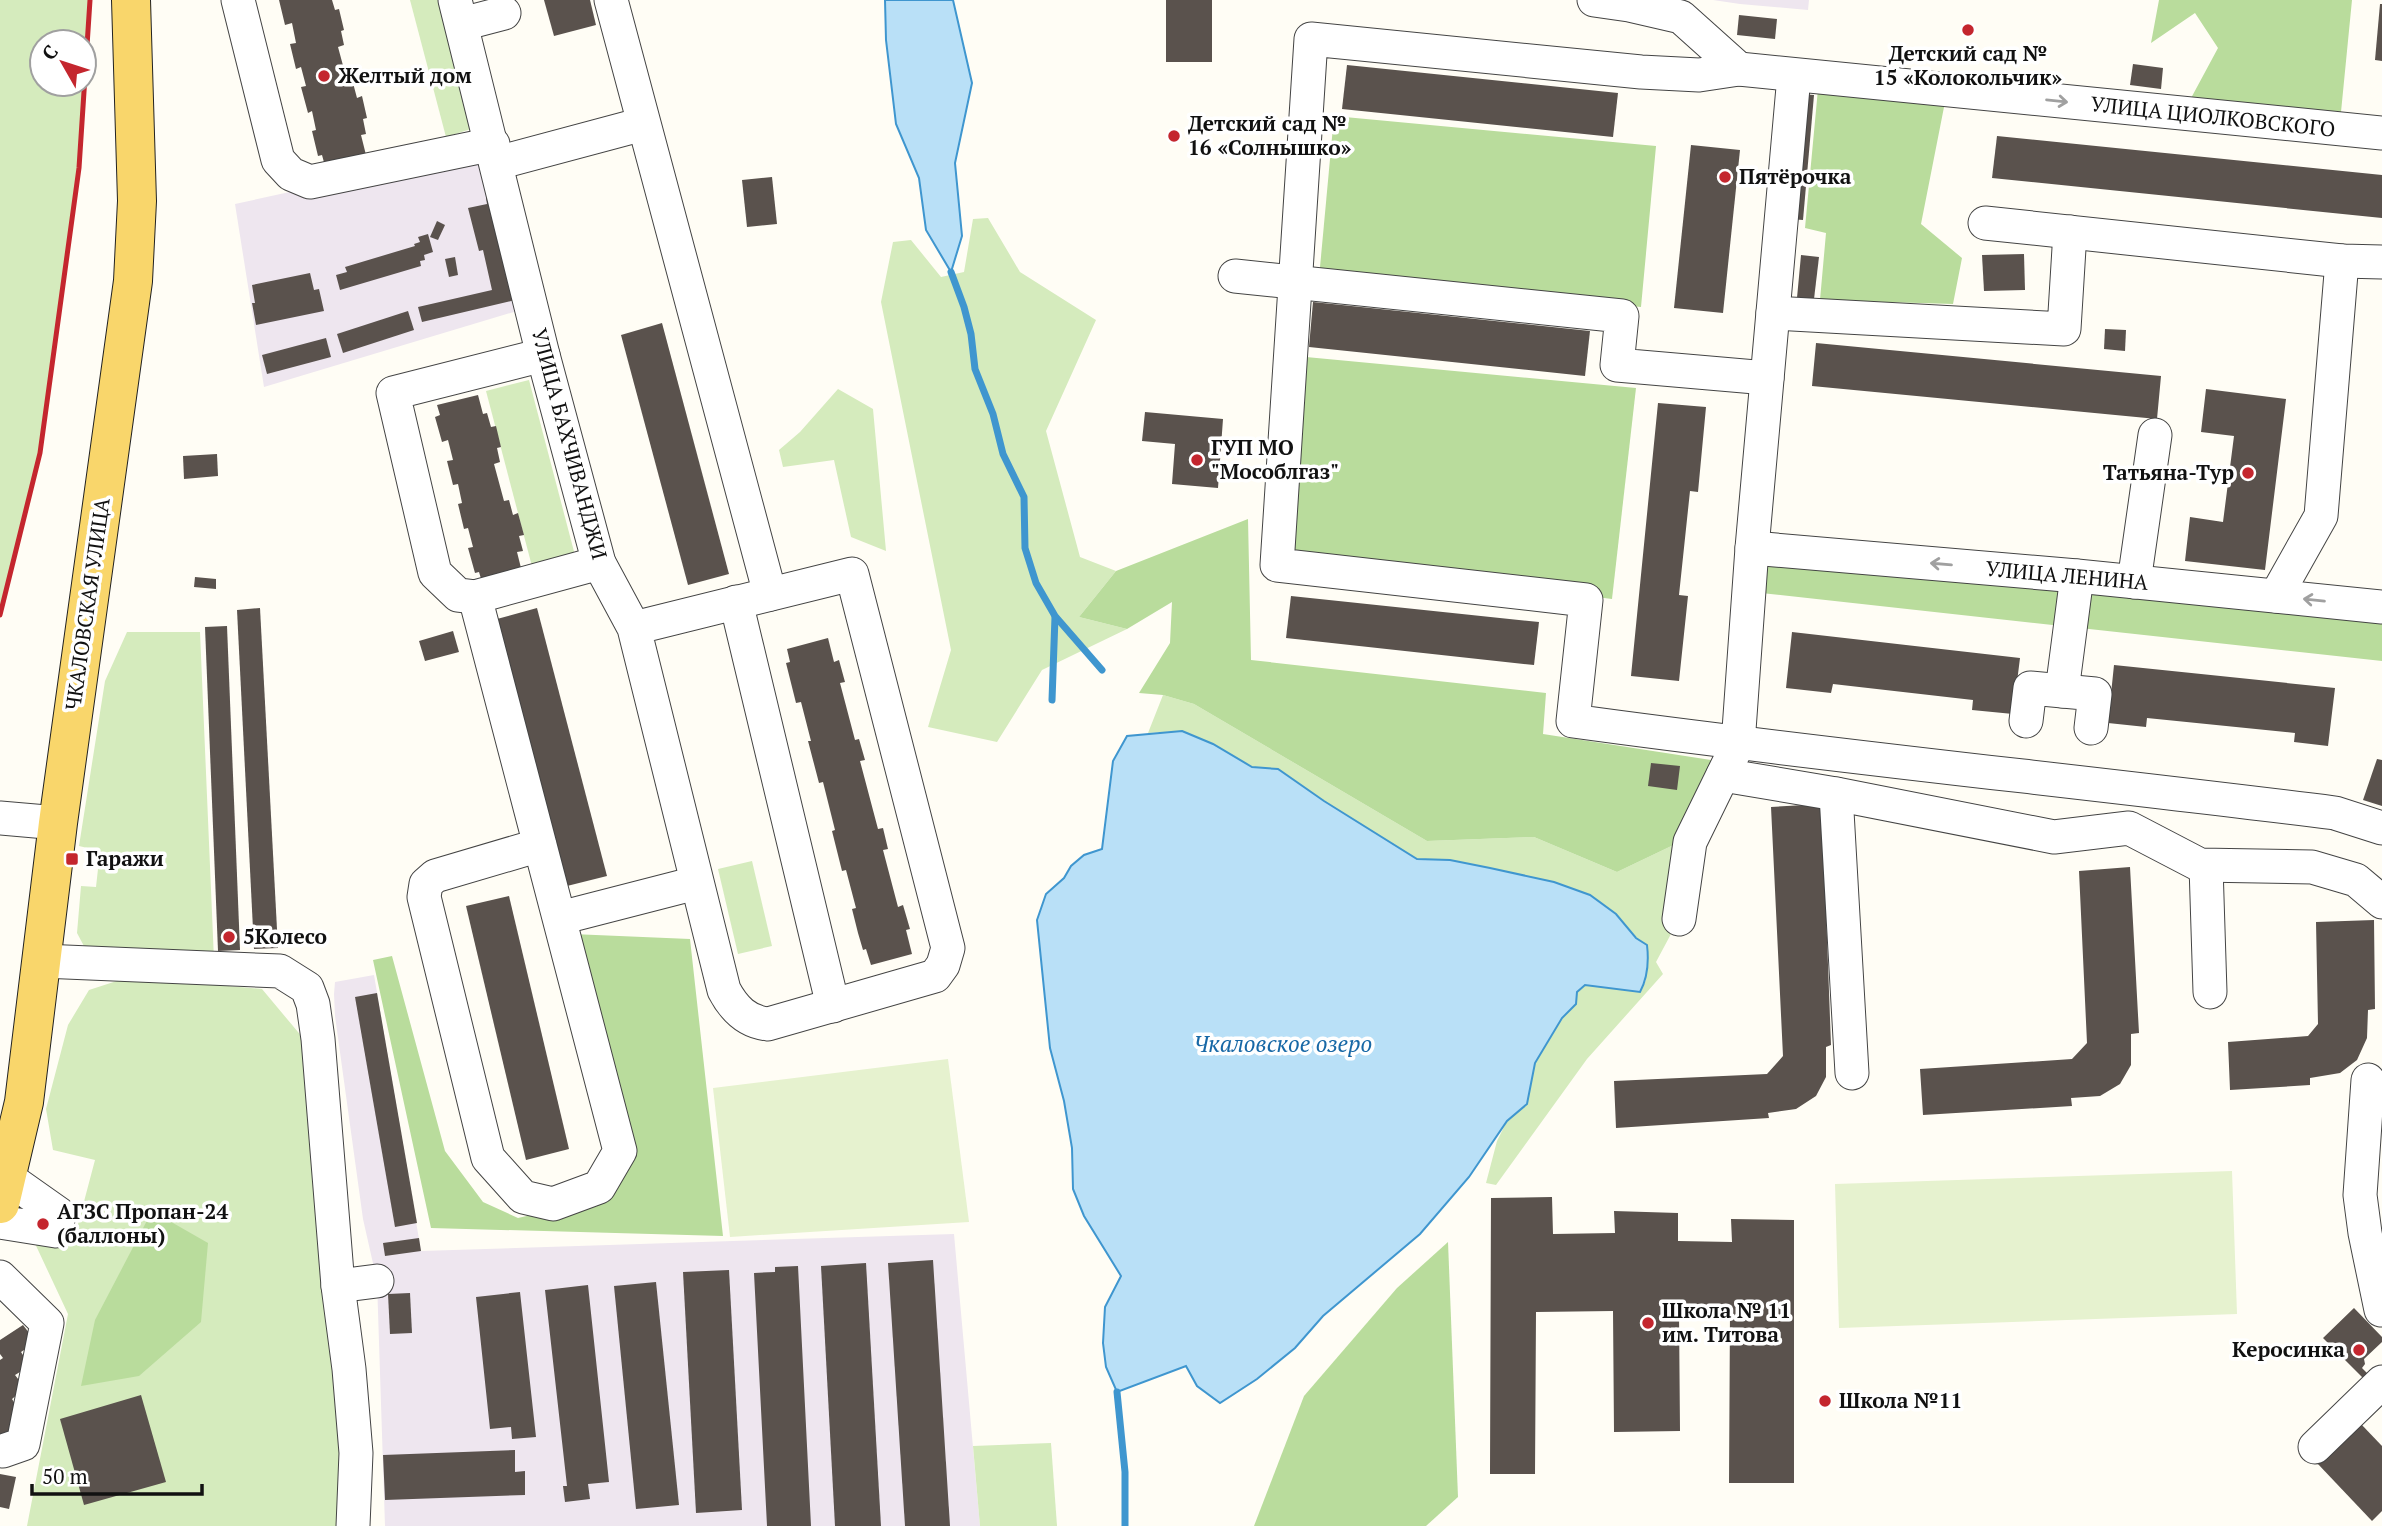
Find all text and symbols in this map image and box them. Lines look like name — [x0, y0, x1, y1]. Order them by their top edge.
marker: Детский сад № 15 «Колокольчик» — [1960, 22, 1976, 38]
north arrow — [28, 28, 98, 98]
text: С — [36, 39, 63, 65]
place label: Детский сад № 15 «Колокольчик» — [1874, 39, 2063, 91]
place label: Желтый дом — [338, 61, 472, 89]
marker: Желтый дом — [316, 68, 332, 84]
street label: УЛИЦА ЦИОЛКОВСКОГО — [2089, 89, 2337, 143]
one-way arrow — [2045, 95, 2067, 108]
place label: Детский сад № 16 «Солнышко» — [1188, 109, 1352, 161]
marker: Детский сад № 16 «Солнышко» — [1166, 128, 1182, 144]
place label: Пятёрочка — [1739, 162, 1852, 190]
marker: Пятёрочка — [1717, 169, 1733, 185]
street label: УЛИЦА БАХЧИВАНДЖИ — [526, 325, 614, 562]
place label: ГУП МО "Мособлгаз" — [1211, 433, 1339, 485]
marker: ГУП МО "Мособлгаз" — [1189, 452, 1205, 468]
place label: Татьяна-Тур — [2103, 458, 2234, 486]
marker: Татьяна-Тур — [2240, 465, 2256, 481]
street label: ЧКАЛОВСКАЯ УЛИЦА — [58, 495, 116, 712]
street label: УЛИЦА ЛЕНИНА — [1985, 554, 2150, 596]
one-way arrow — [1931, 557, 1953, 570]
one-way arrow — [2303, 593, 2326, 606]
place label: Гаражи — [86, 844, 164, 872]
marker: Гаражи — [64, 851, 80, 867]
place label: 5Колесо — [243, 922, 327, 950]
marker: 5Колесо — [221, 929, 237, 945]
water label: Чкаловское озеро — [1194, 1028, 1372, 1059]
place label: АГЗС Пропан-24 (баллоны) — [57, 1197, 228, 1249]
marker: АГЗС Пропан-24 (баллоны) — [35, 1216, 51, 1232]
place label: Школа № 11 им. Титова — [1662, 1296, 1791, 1348]
marker: Школа № 11 им. Титова — [1640, 1315, 1656, 1331]
place label: Керосинка — [2232, 1335, 2345, 1363]
marker: Керосинка — [2351, 1342, 2367, 1358]
place label: Школа №11 — [1839, 1386, 1962, 1414]
marker: Школа №11 — [1817, 1393, 1833, 1409]
scale bar — [32, 1452, 201, 1496]
text: 50 m — [42, 1462, 88, 1490]

